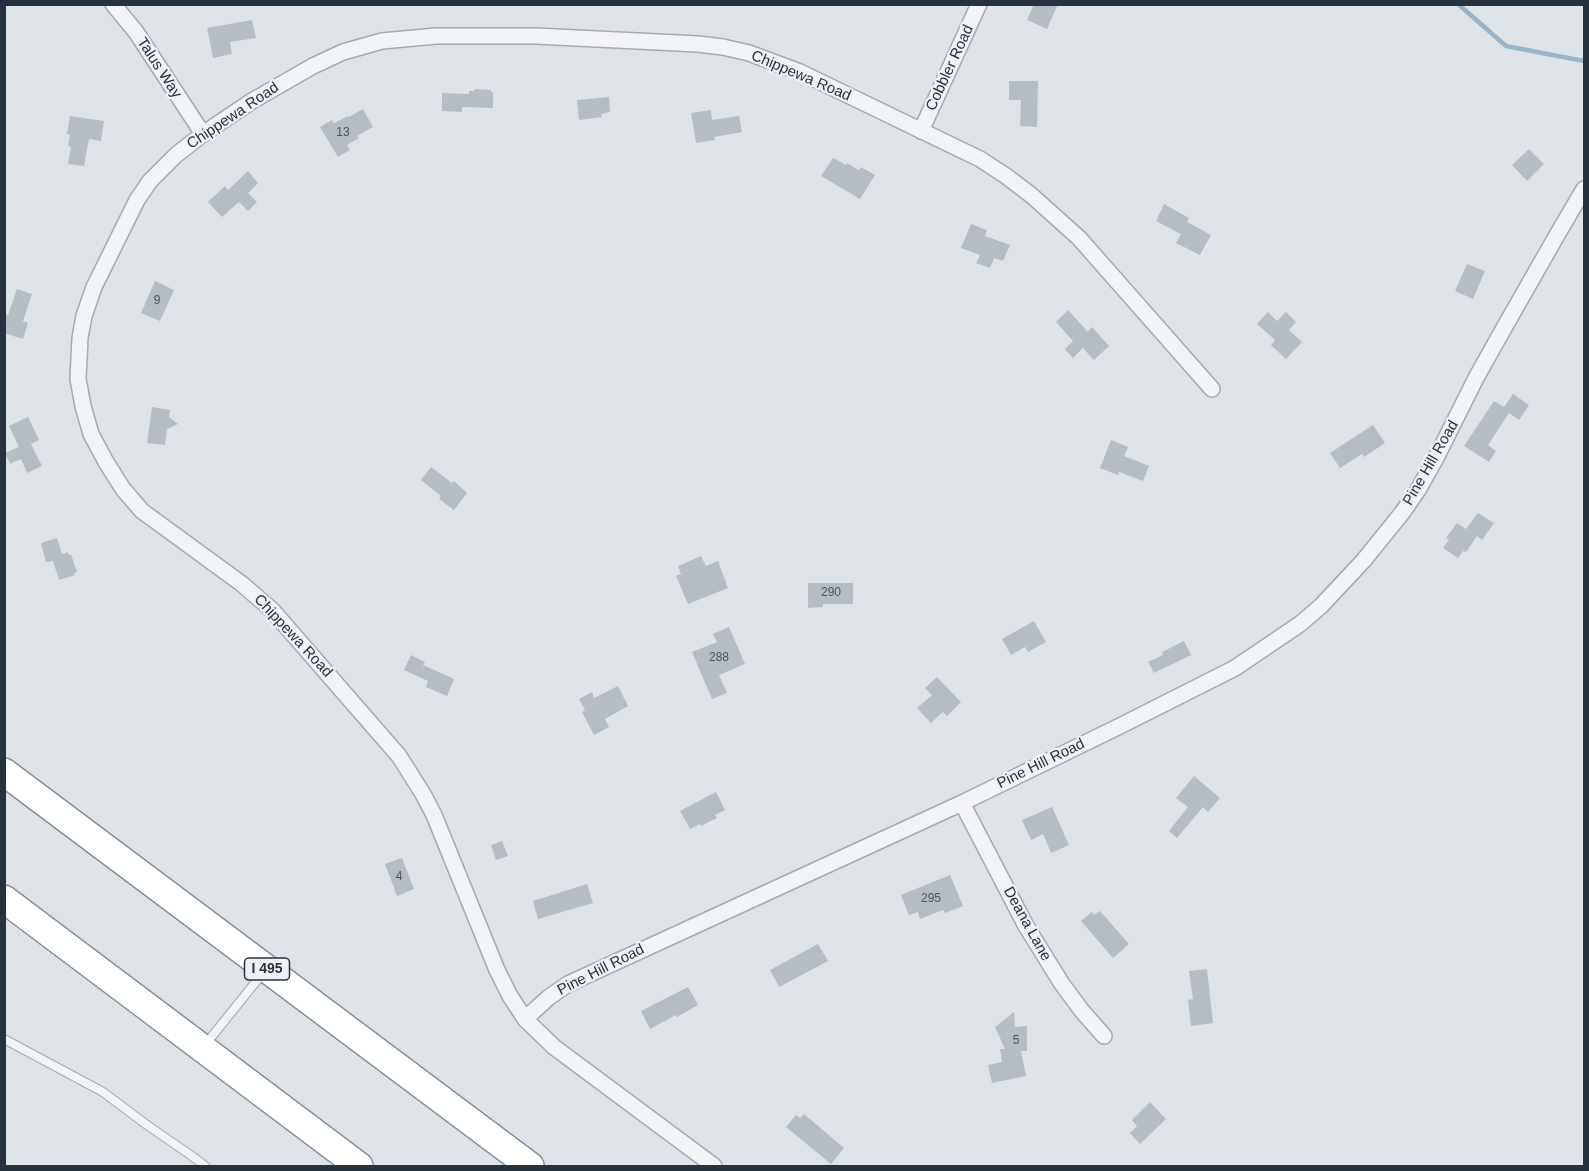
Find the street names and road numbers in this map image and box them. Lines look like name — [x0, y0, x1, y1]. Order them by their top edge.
street label: Cobbler Road — [922, 22, 978, 114]
street label: Talus Way — [133, 34, 185, 102]
street label: Chippewa Road — [748, 47, 854, 105]
street label: Chippewa Road — [184, 79, 282, 153]
street label: Pine Hill Road — [1399, 417, 1463, 509]
street label: Chippewa Road — [250, 591, 336, 681]
street label: Pine Hill Road — [994, 735, 1088, 793]
street label: Deana Lane — [999, 884, 1055, 964]
street label: Pine Hill Road — [555, 940, 647, 1000]
road number: I 495 — [244, 958, 290, 980]

